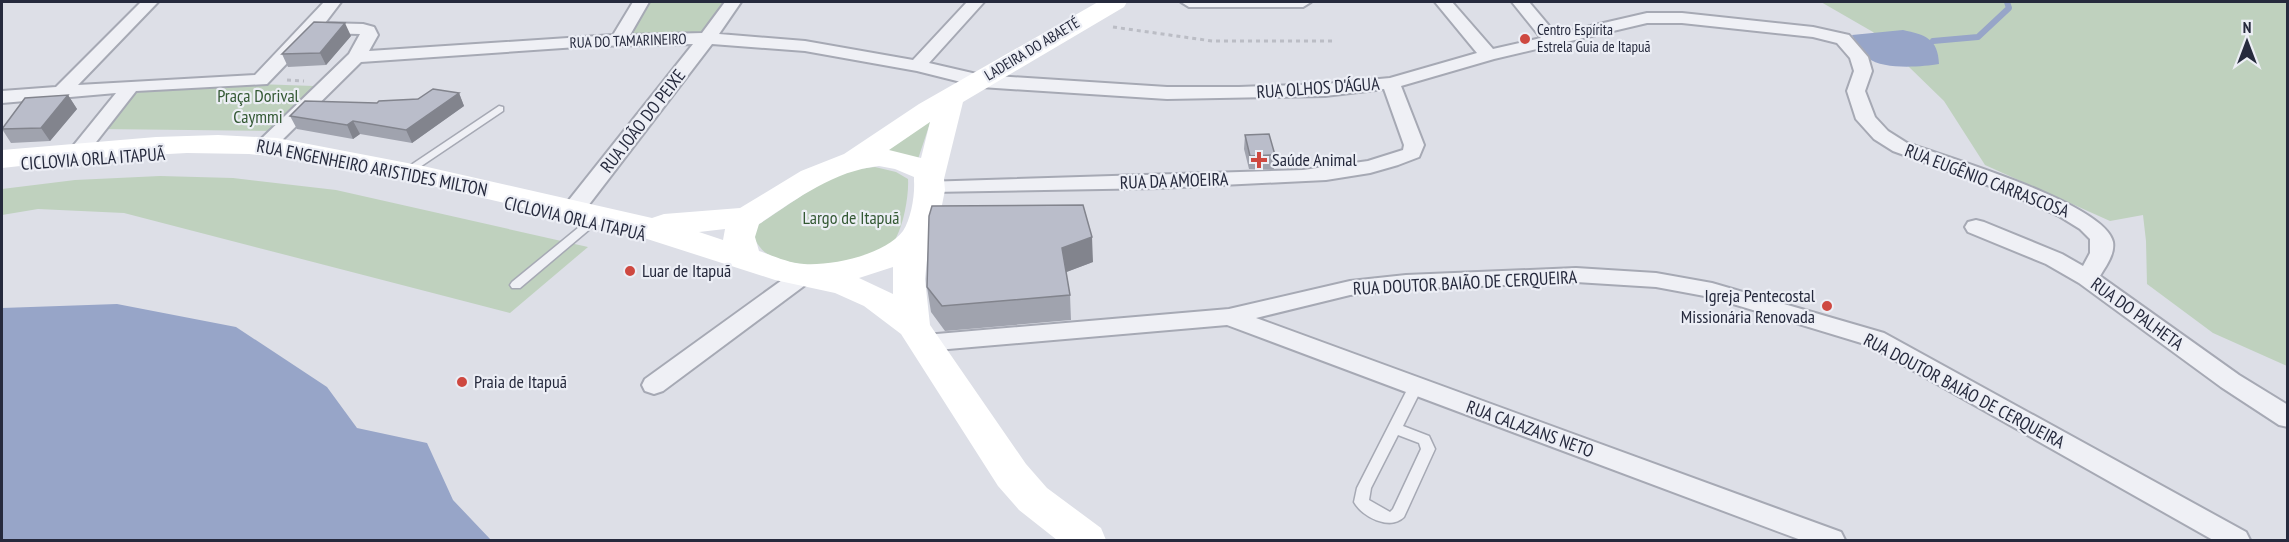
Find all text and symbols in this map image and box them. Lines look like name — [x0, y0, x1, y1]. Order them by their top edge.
north arrow — [2217, 12, 2277, 72]
street label: LADEIRA DO ABAETÉ — [981, 13, 1083, 84]
text: N — [2243, 17, 2251, 37]
place label: Centro Espírita Estrela Guia de Itapuã — [1537, 20, 1650, 56]
street label: RUA DO TAMARINEIRO — [569, 29, 687, 52]
marker: Centro Espírita Estrela Guia de Itapuã — [1518, 32, 1532, 46]
street label: RUA JOÃO DO PEIXE — [595, 64, 690, 177]
street label: RUA OLHOS D'ÁGUA — [1256, 72, 1381, 103]
park label: Praça Dorival Caymmi — [217, 84, 300, 128]
street label: RUA ENGENHEIRO ARISTIDES MILTON — [255, 134, 489, 201]
street label: RUA EUGÊNIO CARRASCOSA — [1902, 139, 2073, 223]
street label: CICLOVIA ORLA ITAPUÃ — [20, 142, 166, 175]
place label: Saúde Animal — [1272, 148, 1358, 171]
marker: Saúde Animal — [1250, 151, 1268, 169]
street label: RUA DA AMOEIRA — [1119, 167, 1229, 194]
street label: CICLOVIA ORLA ITAPUÃ — [502, 191, 649, 246]
park label: Largo de Itapuã — [803, 206, 899, 229]
place label: Luar de Itapuã — [642, 259, 731, 282]
marker: Luar de Itapuã — [623, 264, 637, 278]
street label: RUA DOUTOR BAIÃO DE CERQUEIRA — [1352, 265, 1578, 300]
street label: RUA DO PALHETA — [2086, 272, 2189, 355]
place label: Igreja Pentecostal Missionária Renovada — [1681, 284, 1816, 328]
marker: Igreja Pentecostal Missionária Renovada — [1820, 299, 1834, 313]
street label: RUA DOUTOR BAIÃO DE CERQUEIRA — [1860, 328, 2069, 454]
place label: Praia de Itapuã — [474, 370, 567, 393]
marker: Praia de Itapuã — [455, 375, 469, 389]
street label: RUA CALAZANS NETO — [1463, 395, 1597, 462]

